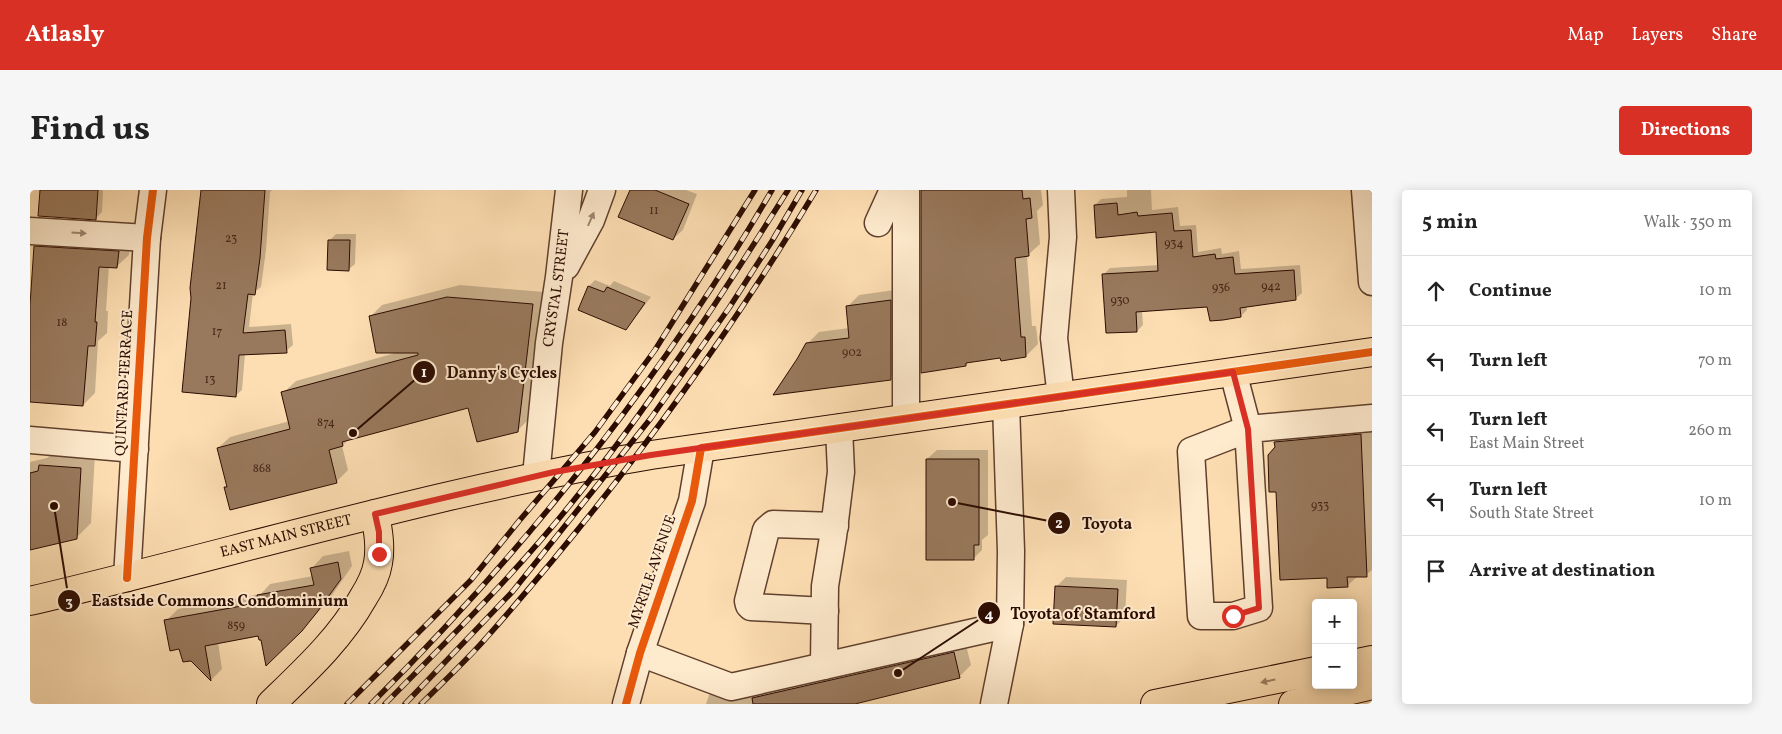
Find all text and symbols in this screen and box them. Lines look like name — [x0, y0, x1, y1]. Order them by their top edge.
text: Atlasly — [25, 18, 104, 52]
text: Map — [1567, 23, 1603, 48]
text: Layers — [1631, 23, 1683, 48]
text: Share — [1711, 23, 1757, 48]
text: Find us — [30, 106, 150, 154]
button: Directions — [1619, 106, 1752, 155]
house number: 11 — [649, 203, 659, 219]
text: 5 min — [1422, 208, 1478, 237]
one-way arrow — [587, 212, 595, 226]
text: Walk · 350 m — [1644, 212, 1732, 234]
street label: CRYSTAL STREET — [538, 228, 575, 349]
one-way arrow — [71, 230, 87, 238]
house number: 23 — [225, 231, 237, 247]
house number: 934 — [1164, 236, 1184, 252]
icon: ahead — [1422, 277, 1450, 305]
house number: 21 — [215, 278, 227, 294]
text: Continue — [1469, 278, 1552, 304]
house number: 942 — [1261, 279, 1281, 295]
house number: 936 — [1212, 280, 1230, 296]
text: 10 m — [1699, 280, 1732, 302]
house number: 930 — [1110, 293, 1130, 309]
street label: QUINTARD TERRACE — [111, 309, 139, 457]
house number: 18 — [57, 315, 67, 331]
house number: 17 — [212, 324, 222, 340]
house number: 902 — [842, 345, 862, 361]
icon: left — [1422, 347, 1450, 375]
text: Turn left — [1469, 348, 1548, 374]
text: 70 m — [1698, 350, 1732, 372]
callout: Danny's Cycles — [412, 356, 567, 387]
text: 1 — [421, 363, 427, 384]
text: Danny's Cycles — [447, 363, 557, 385]
house number: 13 — [205, 372, 215, 388]
text: Turn left — [1469, 407, 1548, 433]
house number: 874 — [317, 415, 335, 431]
icon: left — [1422, 417, 1450, 445]
text: 260 m — [1688, 420, 1732, 442]
text: East Main Street — [1469, 433, 1585, 455]
house number: 868 — [253, 461, 271, 477]
text: Turn left — [1469, 477, 1548, 503]
icon: left — [1422, 487, 1450, 515]
text: 10 m — [1699, 490, 1732, 512]
house number: 933 — [1311, 498, 1329, 514]
text: South State Street — [1469, 503, 1594, 525]
callout: Toyota — [1047, 507, 1143, 538]
street label: EAST MAIN STREET — [218, 509, 354, 563]
street label: MYRTLE AVENUE — [624, 512, 682, 632]
text: 2 — [1055, 514, 1063, 535]
text: Toyota — [1082, 514, 1133, 536]
route end — [368, 543, 391, 566]
icon: arrive — [1422, 557, 1450, 585]
text: Arrive at destination — [1469, 558, 1655, 584]
callout: Eastside Commons Condominium — [56, 585, 358, 616]
text: Eastside Commons Condominium — [92, 591, 348, 613]
text: 3 — [65, 592, 73, 613]
callout: Toyota of Stamford — [976, 598, 1165, 629]
map controls — [1312, 599, 1357, 689]
button: + — [1312, 599, 1357, 644]
text: Toyota of Stamford — [1010, 604, 1156, 626]
text: 4 — [984, 605, 994, 626]
route start — [1222, 605, 1245, 628]
house number: 859 — [227, 618, 245, 634]
button: − — [1312, 644, 1357, 689]
one-way arrow — [1260, 677, 1276, 685]

